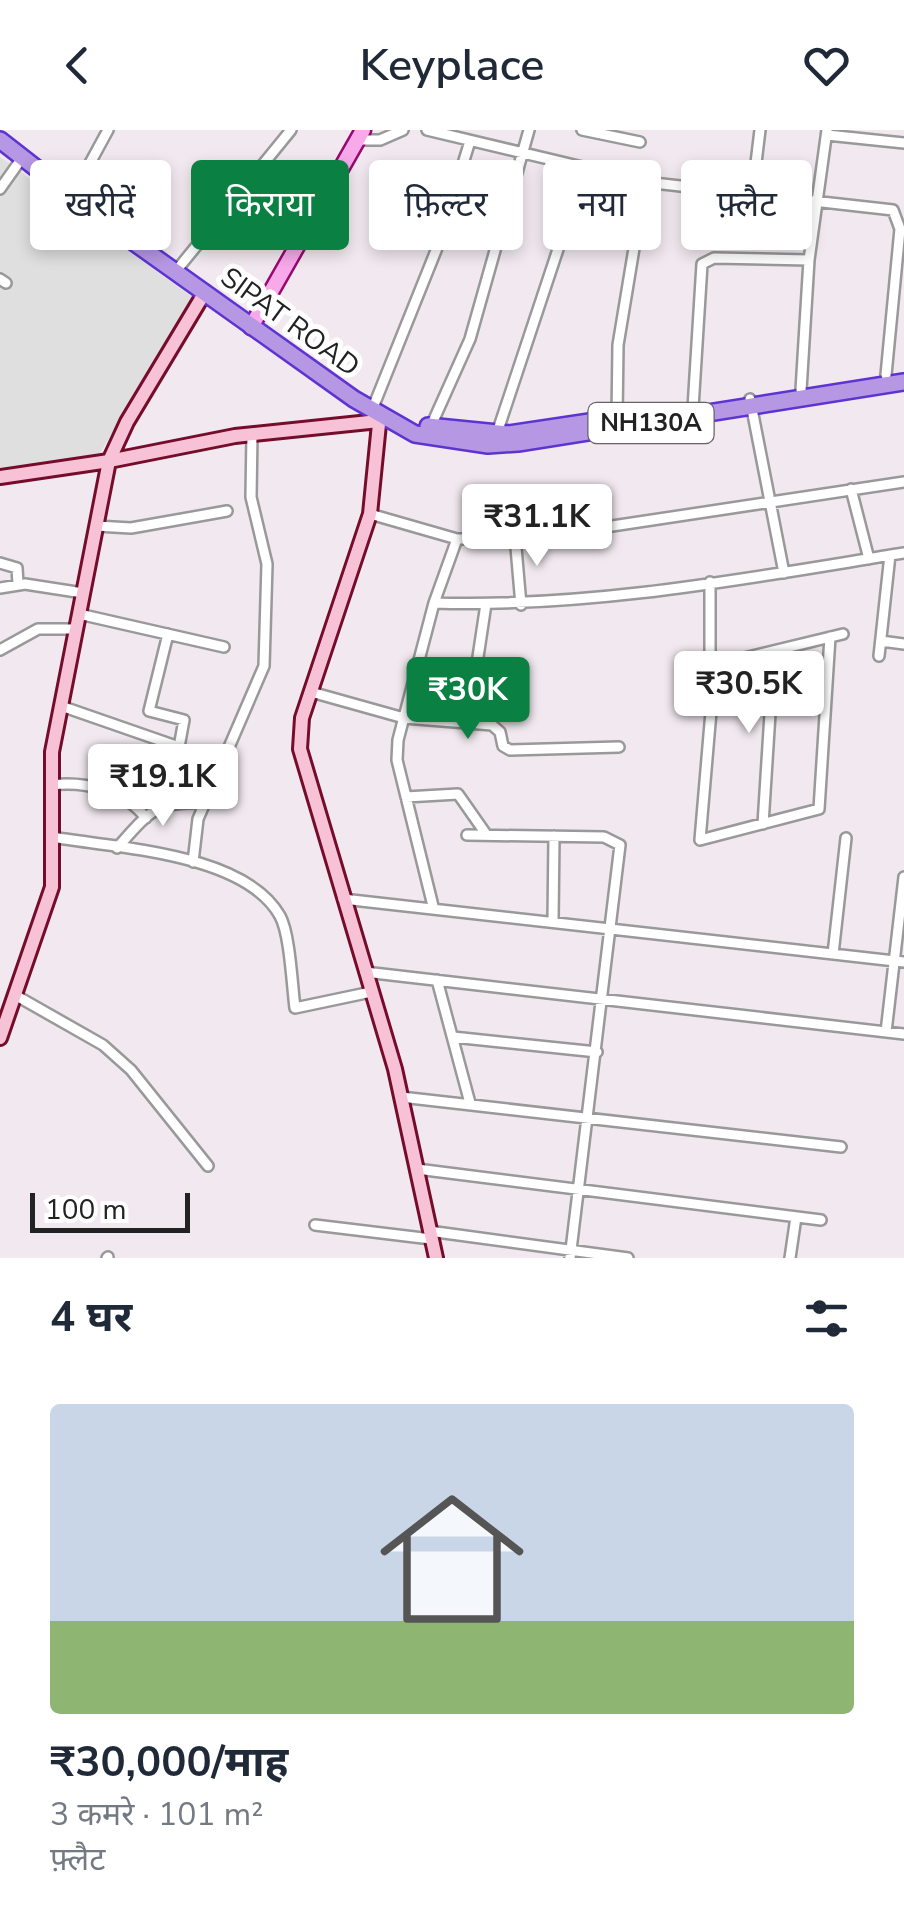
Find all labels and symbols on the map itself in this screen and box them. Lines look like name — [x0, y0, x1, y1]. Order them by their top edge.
street label: SIPAT ROAD — [213, 259, 367, 385]
road number: NH130A — [588, 403, 714, 443]
pin: ₹31.1K — [456, 484, 618, 569]
pin: ₹30.5K — [668, 651, 830, 736]
pin: ₹30K — [409, 657, 527, 742]
pin: ₹19.1K — [82, 744, 244, 829]
scale bar — [30, 1188, 190, 1232]

